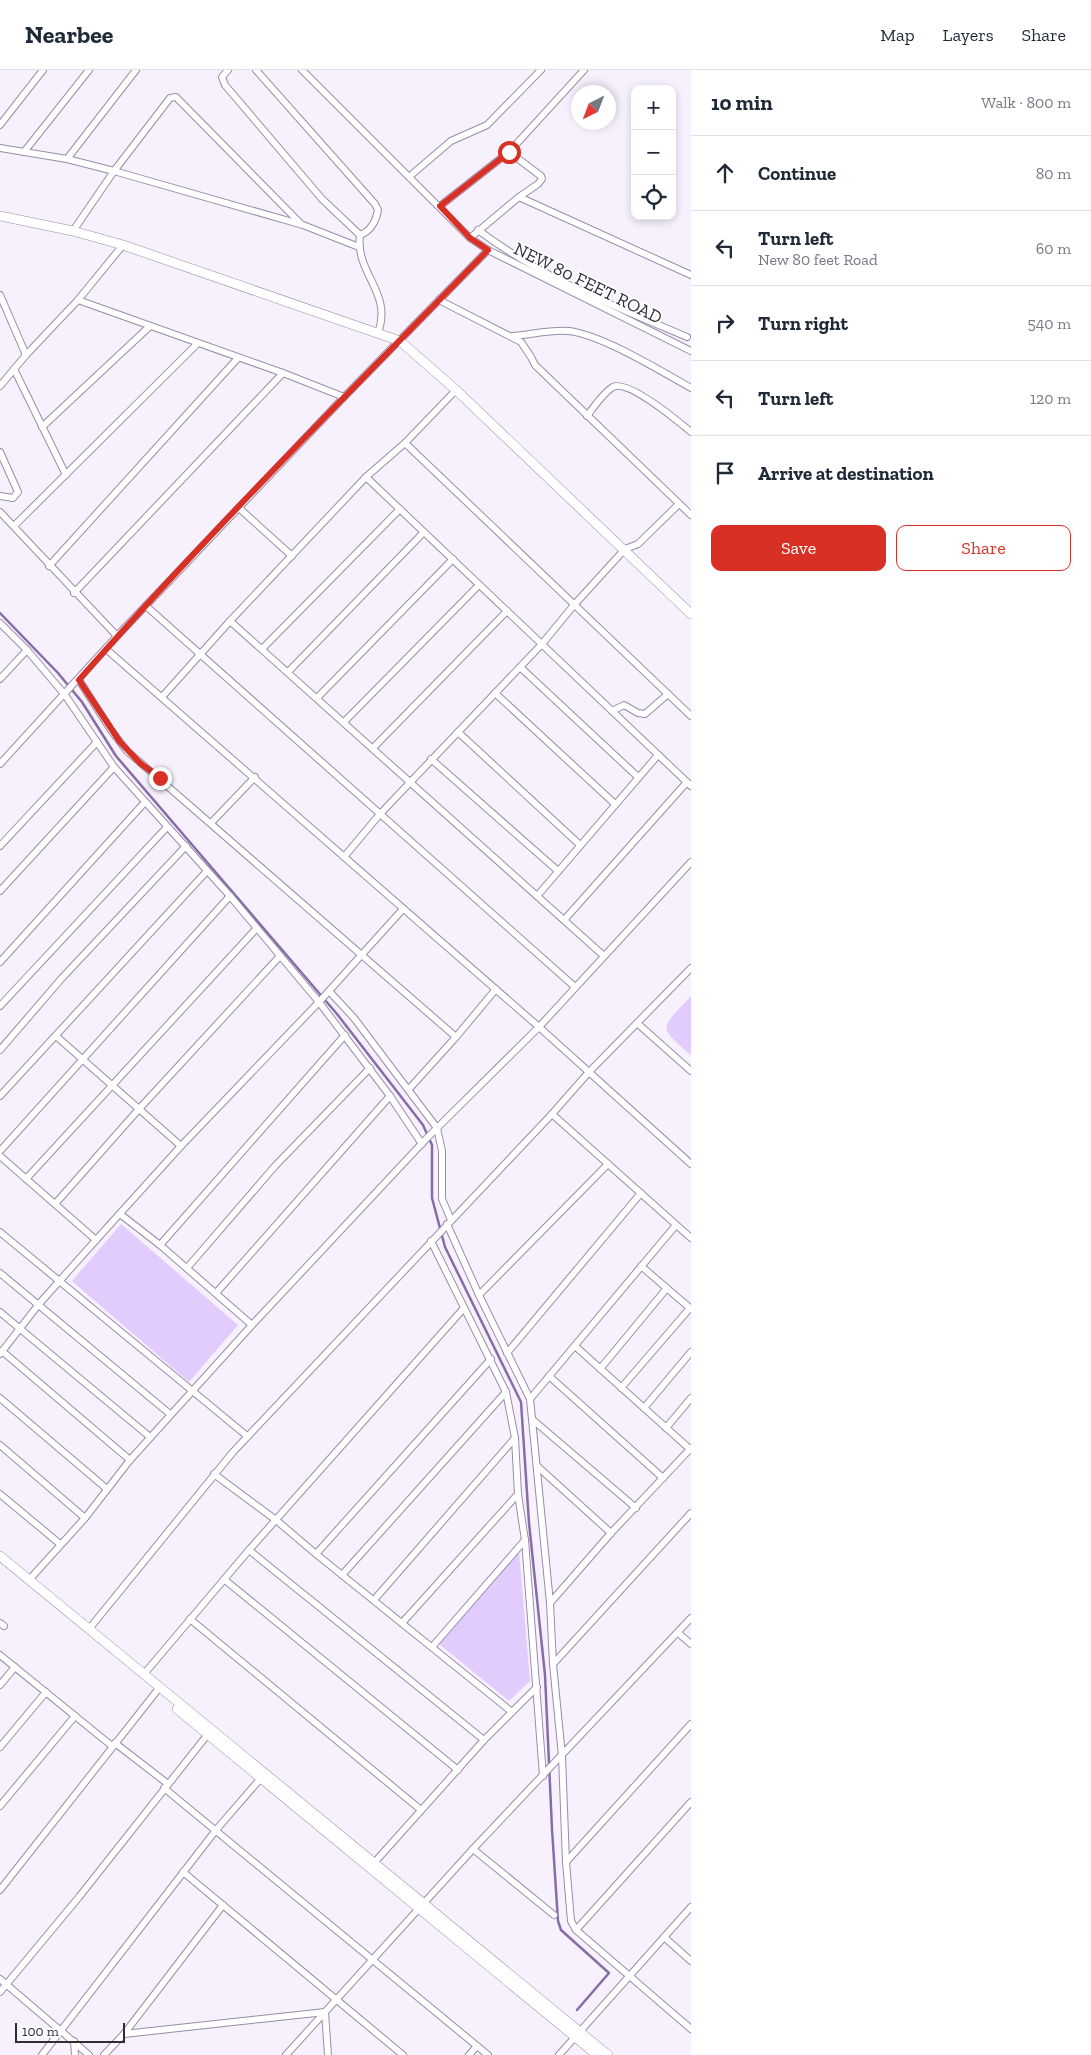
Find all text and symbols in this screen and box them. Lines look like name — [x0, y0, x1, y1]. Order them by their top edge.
text: Nearbee — [25, 20, 113, 49]
text: Map — [880, 24, 915, 46]
text: Layers — [943, 24, 994, 46]
text: Share — [1022, 24, 1066, 46]
north arrow — [571, 85, 616, 130]
map controls — [631, 85, 676, 220]
button: + — [631, 85, 676, 130]
text: 10 min — [711, 90, 773, 115]
text: Walk · 800 m — [981, 93, 1071, 112]
button: − — [631, 130, 676, 175]
route start — [498, 141, 521, 164]
icon: ahead — [711, 159, 739, 187]
text: Continue — [758, 162, 836, 185]
text: 80 m — [1036, 164, 1071, 183]
button: locate — [631, 175, 676, 220]
text: Turn left — [758, 227, 833, 250]
icon: left — [711, 234, 739, 262]
street label: NEW 80 FEET ROAD — [510, 238, 666, 328]
text: 60 m — [1036, 239, 1071, 258]
text: New 80 feet Road — [758, 250, 878, 269]
icon: right — [711, 309, 739, 337]
text: Turn right — [758, 312, 848, 335]
text: 540 m — [1028, 314, 1071, 333]
icon: left — [711, 384, 739, 412]
text: Turn left — [758, 387, 833, 410]
text: 120 m — [1030, 389, 1071, 408]
icon: arrive — [711, 459, 739, 487]
text: Arrive at destination — [758, 462, 934, 485]
button: Save — [711, 525, 886, 571]
button: Share — [896, 525, 1071, 571]
route end — [149, 767, 172, 790]
scale bar — [15, 2020, 125, 2043]
text: 100 m — [22, 2023, 59, 2040]

